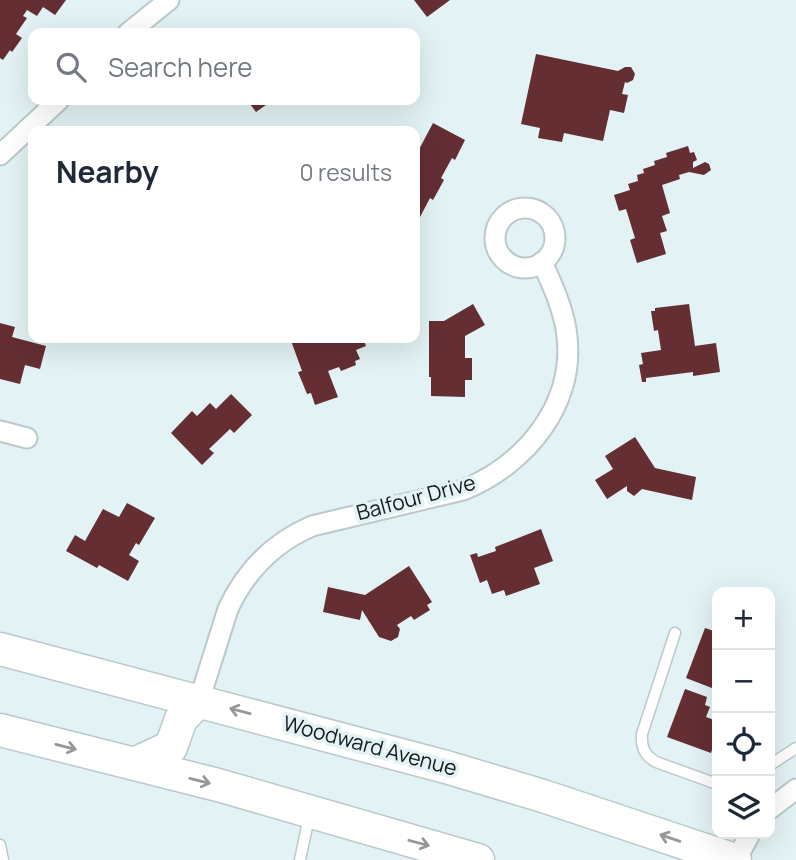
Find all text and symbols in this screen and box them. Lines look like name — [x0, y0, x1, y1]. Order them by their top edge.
search box — [28, 28, 420, 105]
icon: search — [52, 48, 90, 86]
text: Search here — [108, 49, 253, 85]
text: Nearby — [56, 151, 159, 192]
text: 0 results — [299, 156, 392, 188]
street label: Balfour Drive — [353, 468, 478, 526]
map controls — [712, 587, 775, 839]
button: + — [712, 587, 775, 650]
button: − — [712, 650, 775, 713]
one-way arrow — [229, 704, 252, 717]
street label: Woodward Avenue — [280, 708, 460, 782]
button: locate — [712, 713, 775, 776]
one-way arrow — [54, 741, 77, 754]
one-way arrow — [189, 775, 211, 788]
button: layers — [712, 776, 775, 839]
one-way arrow — [659, 831, 681, 844]
one-way arrow — [408, 837, 430, 850]

